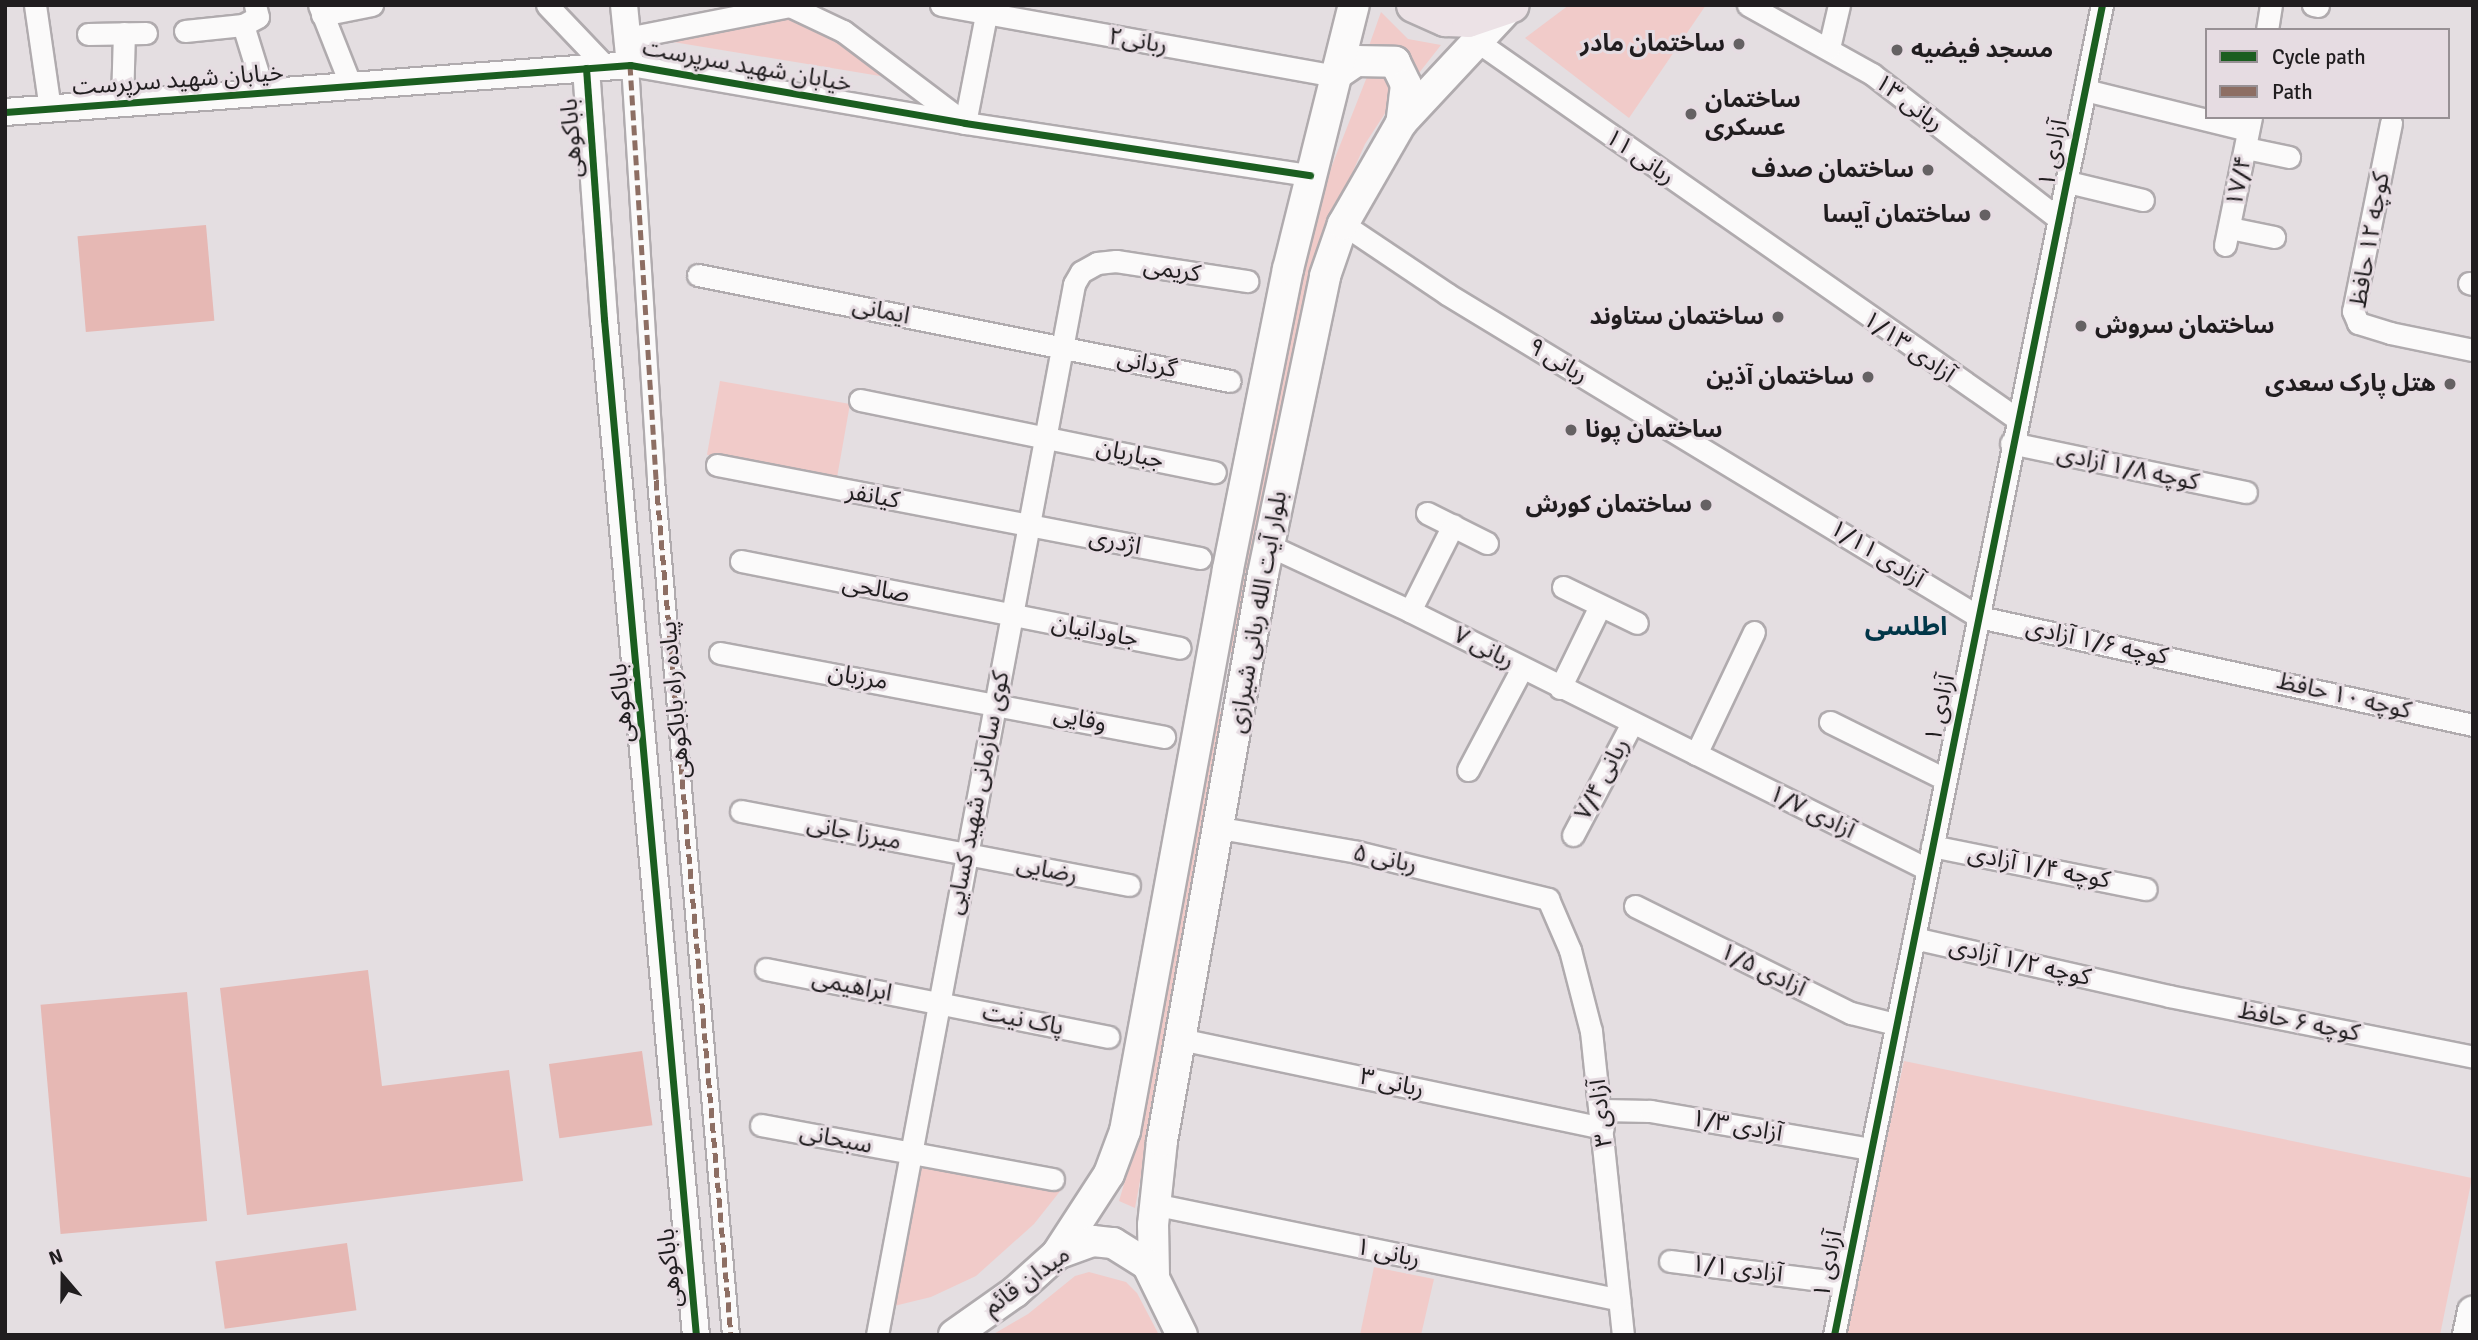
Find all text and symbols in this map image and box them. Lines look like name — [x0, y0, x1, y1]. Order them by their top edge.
street label: ربانی۲ — [1106, 22, 1170, 60]
legend — [2205, 28, 2450, 119]
place label: ساختمان مادر — [1580, 30, 1725, 58]
street label: خیابان شهید سرپرست — [640, 33, 854, 99]
marker: ساختمان مادر — [1731, 36, 1747, 52]
place label: مسجد فیضیه — [1911, 36, 2053, 64]
marker: مسجد فیضیه — [1889, 42, 1905, 58]
text: Cycle path — [2272, 44, 2366, 70]
street label: خیابان شهید سرپرست — [71, 58, 285, 102]
street label: ربانی ۱۳ — [1869, 68, 1949, 138]
text: Path — [2272, 79, 2313, 105]
place label: ساختمان عسکری — [1705, 86, 1801, 142]
street label: باباکوهی — [555, 97, 589, 179]
marker: ساختمان عسکری — [1683, 106, 1699, 122]
street label: آزادی ۱ — [2032, 117, 2074, 189]
street label: ربانی ۱۱ — [1600, 123, 1680, 191]
street label: ۱۷/۴ — [2220, 153, 2258, 209]
place label: ساختمان صدف — [1751, 156, 1914, 184]
marker: ساختمان صدف — [1920, 162, 1936, 178]
street label: کوچه ۱۲ حافظ — [2344, 170, 2396, 310]
place label: ساختمان آیسا — [1823, 201, 1971, 229]
marker: ساختمان آیسا — [1977, 207, 1993, 223]
street label: کریمی — [1141, 251, 1203, 289]
street label: ایمانی — [850, 291, 912, 331]
place label: ساختمان ستاوند — [1589, 303, 1764, 331]
street label: آزادی ۱/۱۳ — [1857, 305, 1961, 389]
marker: ساختمان ستاوند — [1770, 309, 1786, 325]
place label: ساختمان سروش — [2095, 312, 2274, 340]
marker: ساختمان سروش — [2073, 318, 2089, 334]
street label: ربانی ۹ — [1523, 332, 1593, 390]
street label: گردانی — [1115, 344, 1179, 384]
place label: ساختمان آذین — [1706, 363, 1854, 391]
marker: ساختمان آذین — [1860, 369, 1876, 385]
place label: هتل پارک سعدی — [2265, 370, 2436, 398]
marker: هتل پارک سعدی — [2442, 376, 2458, 392]
place label: ساختمان پونا — [1585, 416, 1722, 444]
marker: ساختمان پونا — [1563, 422, 1579, 438]
street label: جباریان — [1094, 433, 1166, 475]
street label: کوچه ۱/۸ آزادی — [2054, 439, 2202, 497]
street label: کیانفر — [844, 477, 902, 515]
street label: بلوار آیت الله ربانی شیرازی — [1222, 489, 1294, 735]
place label: ساختمان کورش — [1526, 491, 1692, 519]
marker: ساختمان کورش — [1698, 497, 1714, 513]
street label: آزادی ۱/۱۱ — [1824, 514, 1930, 594]
street label: اژدری — [1087, 523, 1143, 561]
street label: صالحی — [840, 569, 912, 609]
street label: جاودانیان — [1049, 608, 1141, 654]
district label: اطلسی — [1865, 612, 1947, 644]
street label: کوچه ۱/۶ آزادی — [2023, 613, 2171, 671]
street label: پیاده راه باباکوهی — [654, 620, 696, 780]
street label: ربانی ۷ — [1449, 620, 1519, 676]
street label: مرزبان — [826, 658, 890, 696]
street label: باباکوهی — [604, 662, 640, 744]
street label: کوچه ۱۰ حافظ — [2274, 667, 2414, 725]
street label: کوی سازمانی شهید کسایی — [940, 669, 1016, 917]
street label: آزادی ۱ — [1919, 672, 1961, 744]
street label: وفایی — [1051, 700, 1109, 738]
street label: ربانی ۷/۴ — [1569, 733, 1635, 825]
street label: آزادی ۱/۷ — [1764, 779, 1860, 845]
street label: میرزا جانی — [804, 810, 904, 856]
street label: ربانی ۵ — [1350, 838, 1420, 880]
street label: کوچه ۱/۴ آزادی — [1965, 839, 2113, 895]
street label: رضایی — [1014, 850, 1080, 890]
street label: کوچه ۱/۲ آزادی — [1946, 932, 2094, 992]
street label: آزادی ۱/۵ — [1715, 937, 1811, 1003]
street label: ابراهیمی — [809, 964, 895, 1008]
street label: کوچه ۶ حافظ — [2236, 996, 2362, 1048]
street label: پاک نیت — [980, 998, 1066, 1042]
street label: ربانی ۳ — [1357, 1062, 1427, 1104]
street label: ۳ آزادی — [1583, 1078, 1619, 1148]
street label: آزادی ۱/۳ — [1689, 1104, 1785, 1148]
street label: سبحانی — [797, 1118, 875, 1160]
street label: باباکوهی — [652, 1227, 688, 1309]
street label: آزادی ۱ — [1807, 1228, 1849, 1300]
street label: ربانی ۱ — [1353, 1232, 1423, 1274]
street label: میدان قائم — [978, 1240, 1076, 1322]
north arrow — [28, 1242, 98, 1312]
text: N — [46, 1244, 66, 1271]
street label: آزادی ۱/۱ — [1690, 1249, 1784, 1289]

